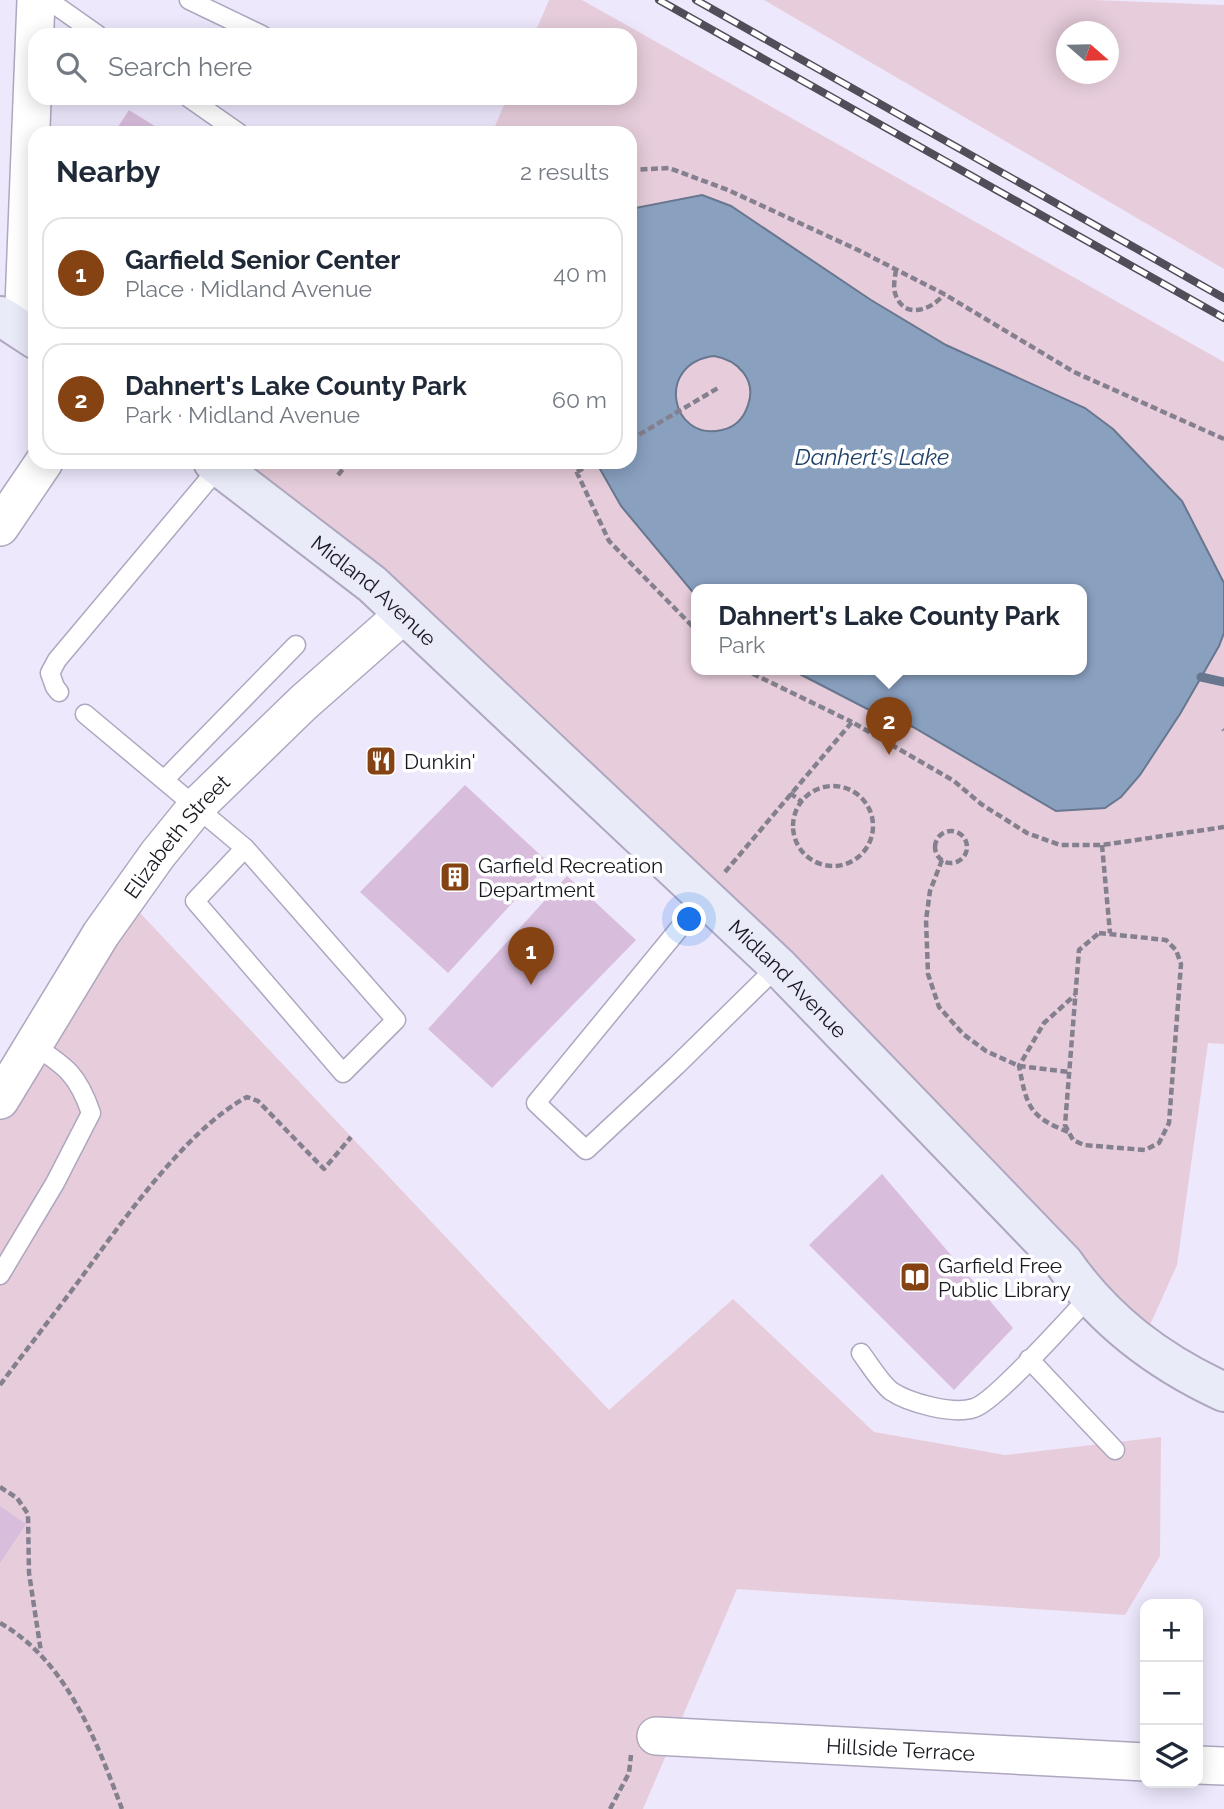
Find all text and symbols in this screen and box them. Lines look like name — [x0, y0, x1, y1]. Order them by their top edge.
north arrow — [1056, 21, 1119, 84]
search box — [28, 28, 637, 105]
icon: search — [52, 48, 90, 86]
text: Search here — [108, 52, 252, 82]
text: Nearby — [56, 154, 160, 189]
text: 2 results — [520, 158, 609, 185]
text: Garfield Senior Center — [125, 245, 400, 275]
text: 1 — [75, 260, 87, 287]
text: 40 m — [553, 260, 607, 287]
text: Place · Midland Avenue — [125, 275, 372, 302]
text: Dahnert's Lake County Park — [125, 371, 467, 401]
text: 2 — [75, 386, 87, 413]
text: 60 m — [552, 386, 607, 413]
text: Park · Midland Avenue — [125, 401, 360, 428]
water label: Danhert's Lake — [795, 443, 949, 470]
street label: Midland Avenue — [307, 530, 442, 651]
popup — [691, 584, 1087, 675]
text: Dahnert's Lake County Park — [718, 601, 1060, 631]
text: Park — [718, 631, 765, 658]
pin: 2 — [866, 697, 912, 755]
restaurant icon: Dunkin' — [364, 744, 398, 778]
place label: Dunkin' — [404, 749, 476, 774]
street label: Elizabeth Street — [118, 769, 234, 903]
place label: Garfield Recreation Department — [478, 853, 663, 902]
building icon: Garfield Recreation Department — [438, 860, 472, 894]
your location — [672, 902, 706, 936]
street label: Midland Avenue — [724, 914, 853, 1043]
pin: 1 — [508, 927, 554, 985]
place label: Garfield Free Public Library — [938, 1253, 1071, 1302]
library icon: Garfield Free Public Library — [898, 1260, 932, 1294]
map controls — [1140, 1599, 1203, 1788]
button: + — [1140, 1599, 1203, 1662]
button: − — [1140, 1662, 1203, 1725]
button: layers — [1140, 1725, 1203, 1788]
street label: Hillside Terrace — [826, 1733, 976, 1765]

